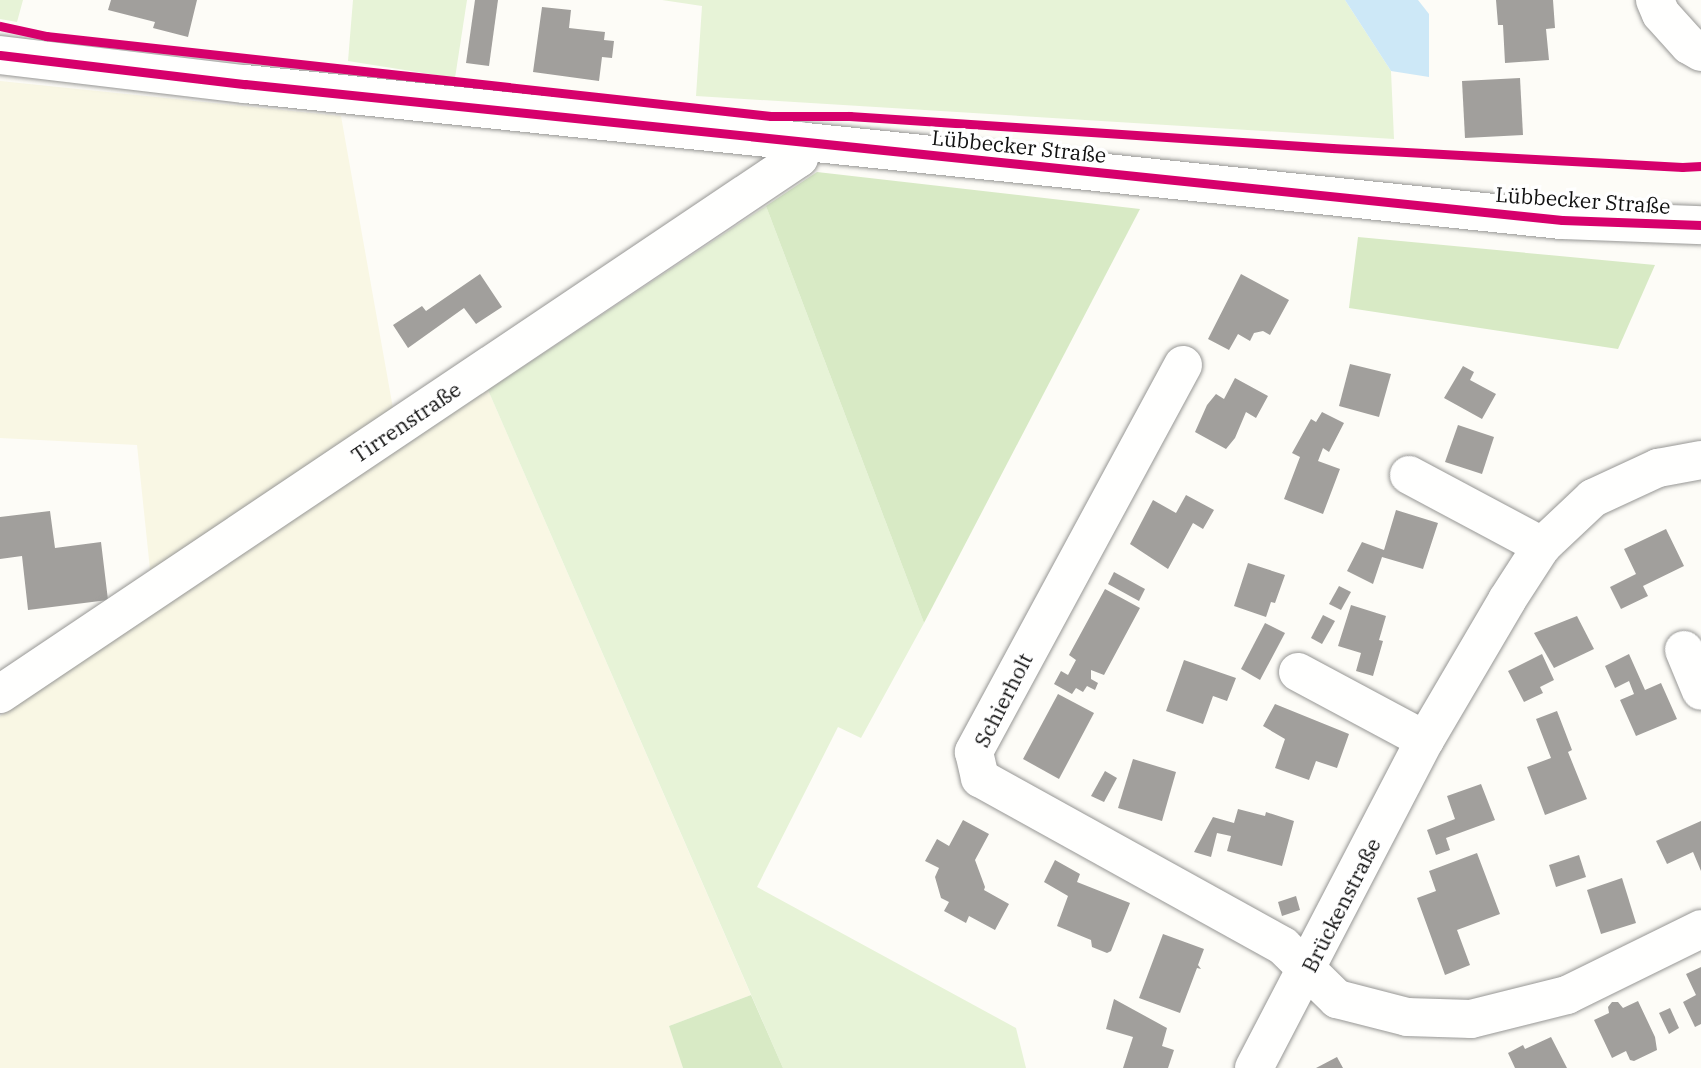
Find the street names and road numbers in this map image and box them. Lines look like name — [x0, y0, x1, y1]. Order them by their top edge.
street label: Lübbecker Straße — [931, 124, 1107, 168]
street label: Lübbecker Straße — [1495, 181, 1671, 219]
street label: Tirrenstraße — [346, 376, 466, 468]
street label: Schierholt — [969, 649, 1037, 751]
street label: Brückenstraße — [1296, 834, 1386, 976]

